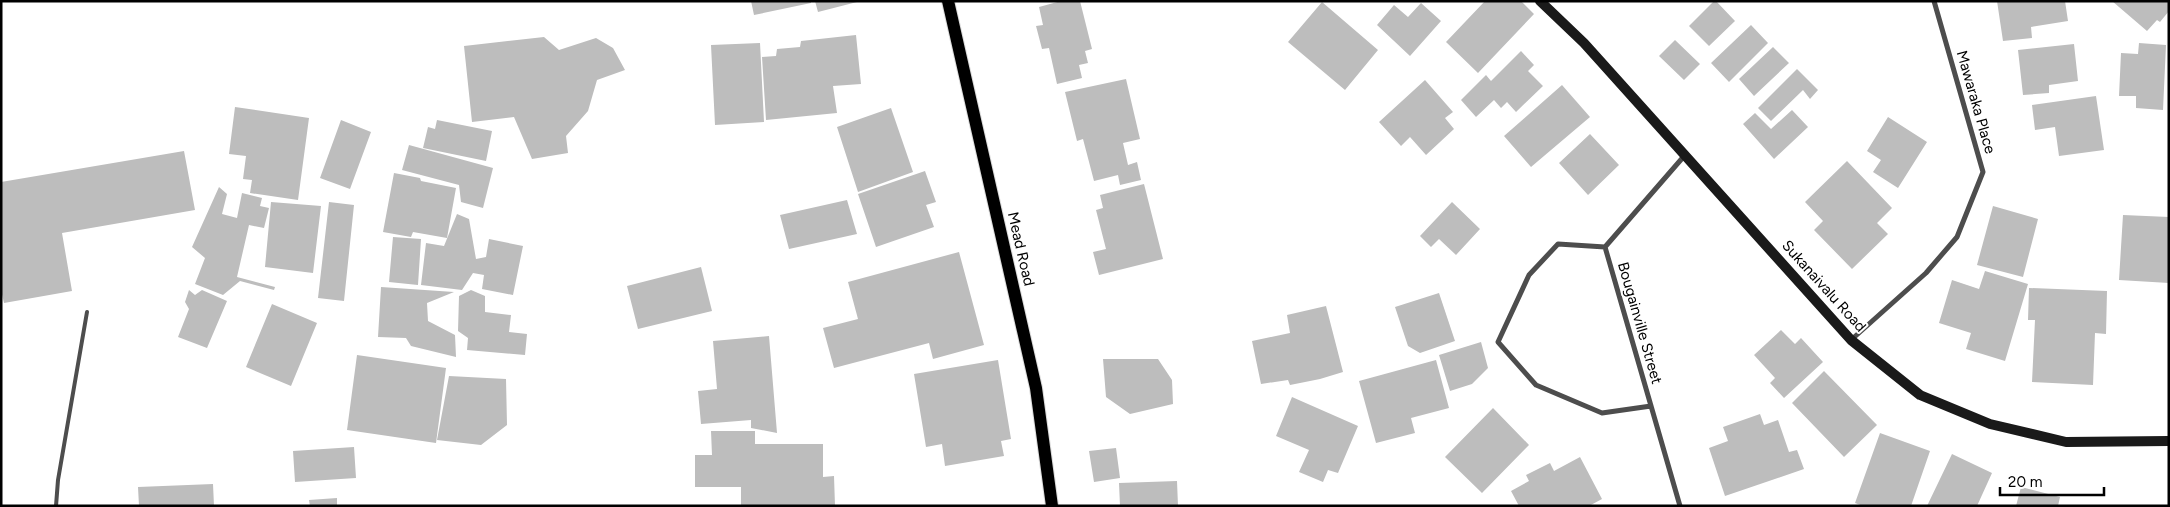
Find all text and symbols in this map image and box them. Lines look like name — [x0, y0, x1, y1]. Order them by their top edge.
street label: Mawaraka Place — [1953, 48, 1999, 156]
street label: Mead Road — [1004, 210, 1038, 288]
street label: Sukanaivalu Road — [1778, 236, 1870, 336]
street label: Bougainville Street — [1614, 260, 1666, 386]
scale bar — [2000, 464, 2104, 496]
text: 20 m — [2008, 473, 2042, 491]

